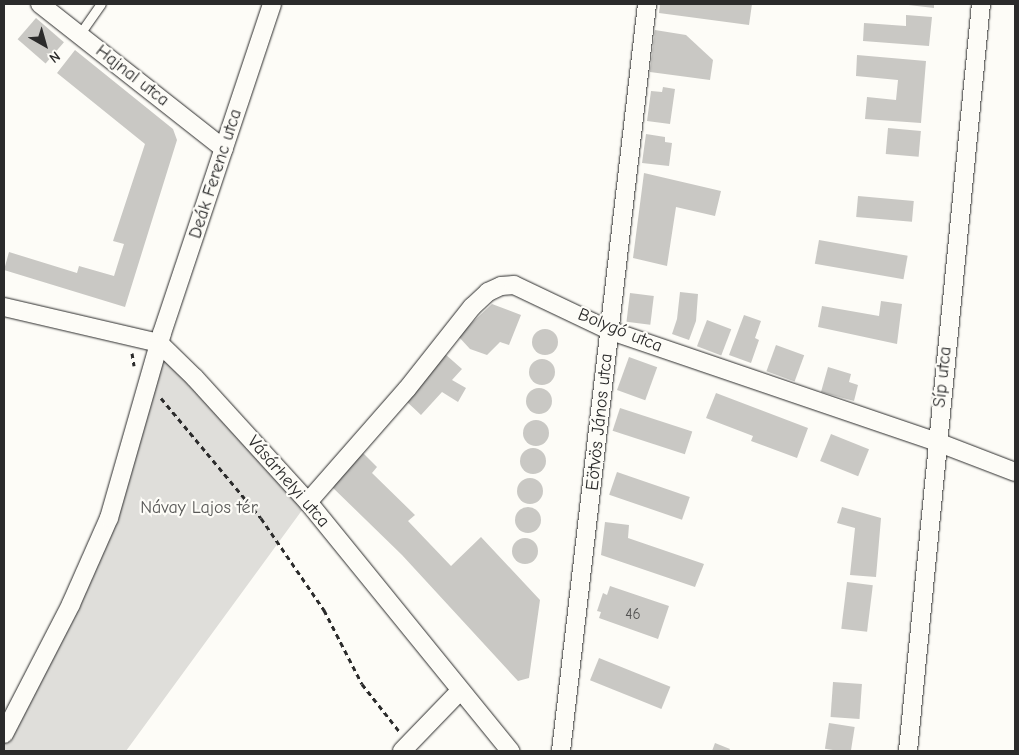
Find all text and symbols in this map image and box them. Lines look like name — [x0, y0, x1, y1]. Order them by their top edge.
north arrow — [20, 20, 70, 70]
street label: Hajnal utca — [91, 41, 173, 111]
text: N — [46, 48, 63, 67]
street label: Deák Ferenc utca — [185, 106, 247, 242]
street label: Bolygó utca — [575, 304, 665, 358]
street label: Síp utca — [929, 345, 957, 409]
street label: Eötvös János utca — [582, 352, 618, 492]
street label: Vásárhelyi utca — [242, 432, 334, 532]
park label: Návay Lajos tér — [140, 497, 258, 519]
house number: 46 — [625, 606, 641, 624]

